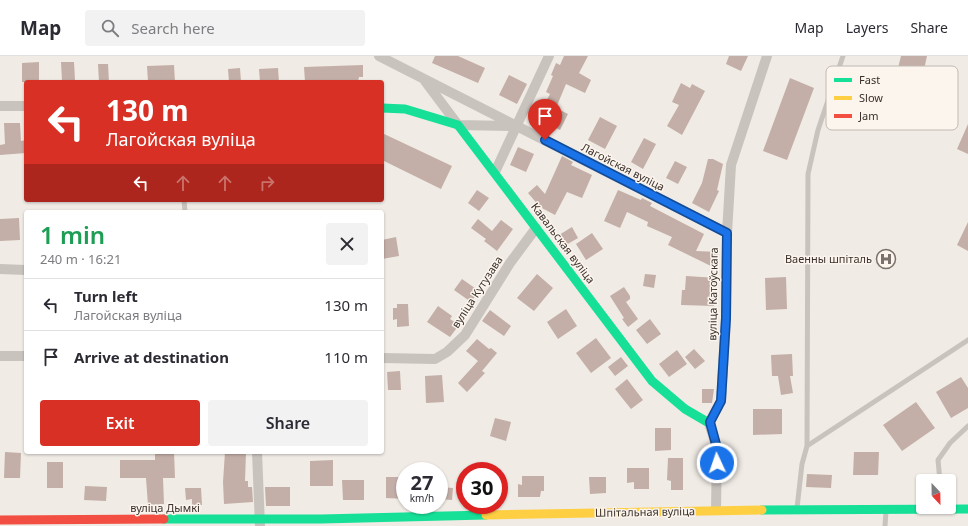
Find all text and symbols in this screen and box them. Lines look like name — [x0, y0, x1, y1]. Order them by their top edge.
search box — [85, 10, 365, 46]
text: Map — [20, 15, 61, 41]
icon: search — [99, 17, 121, 39]
text: Search here — [131, 18, 215, 38]
text: Map — [795, 18, 824, 37]
text: Layers — [846, 18, 888, 37]
text: Share — [910, 18, 948, 37]
legend — [826, 66, 958, 130]
text: Fast — [859, 72, 880, 87]
text: Slow — [859, 90, 883, 105]
text: 130 m — [106, 91, 189, 129]
icon: left — [40, 96, 92, 148]
pin — [528, 99, 562, 140]
icon: arrive — [534, 105, 556, 127]
text: Jam — [858, 108, 878, 123]
text: Лагойская вуліца — [106, 127, 256, 151]
street label: Лагойская вуліца — [579, 139, 667, 194]
icon: left — [130, 172, 152, 194]
icon: ahead — [172, 172, 194, 194]
icon: ahead — [214, 172, 236, 194]
icon: right — [256, 172, 278, 194]
street label: Кавальская вуліца — [528, 199, 599, 286]
text: 1 min — [40, 218, 105, 251]
button: close — [326, 223, 368, 265]
street label: вуліца Катоўскага — [704, 247, 721, 341]
hospital icon: Ваенны шпіталь — [875, 248, 897, 270]
text: 240 m · 16:21 — [40, 250, 121, 268]
place label: Ваенны шпіталь — [785, 251, 872, 266]
street label: вуліца Кутузава — [448, 253, 505, 331]
text: Turn left — [74, 286, 138, 306]
icon: left — [40, 294, 62, 316]
text: 130 m — [324, 295, 368, 315]
text: Лагойская вуліца — [74, 306, 182, 324]
icon: arrive — [40, 346, 62, 368]
text: Arrive at destination — [74, 347, 229, 367]
text: 110 m — [324, 347, 368, 367]
button: Exit — [40, 400, 200, 446]
button: Share — [208, 400, 368, 446]
position arrow — [696, 442, 738, 484]
speed limit sign: 30 — [456, 462, 508, 514]
text: 27 — [411, 469, 433, 496]
north arrow — [916, 474, 956, 514]
map controls — [916, 474, 956, 514]
text: km/h — [410, 491, 434, 505]
street label: вуліца Дымкі — [130, 500, 200, 515]
street label: Шпітальная вуліца — [595, 503, 695, 520]

